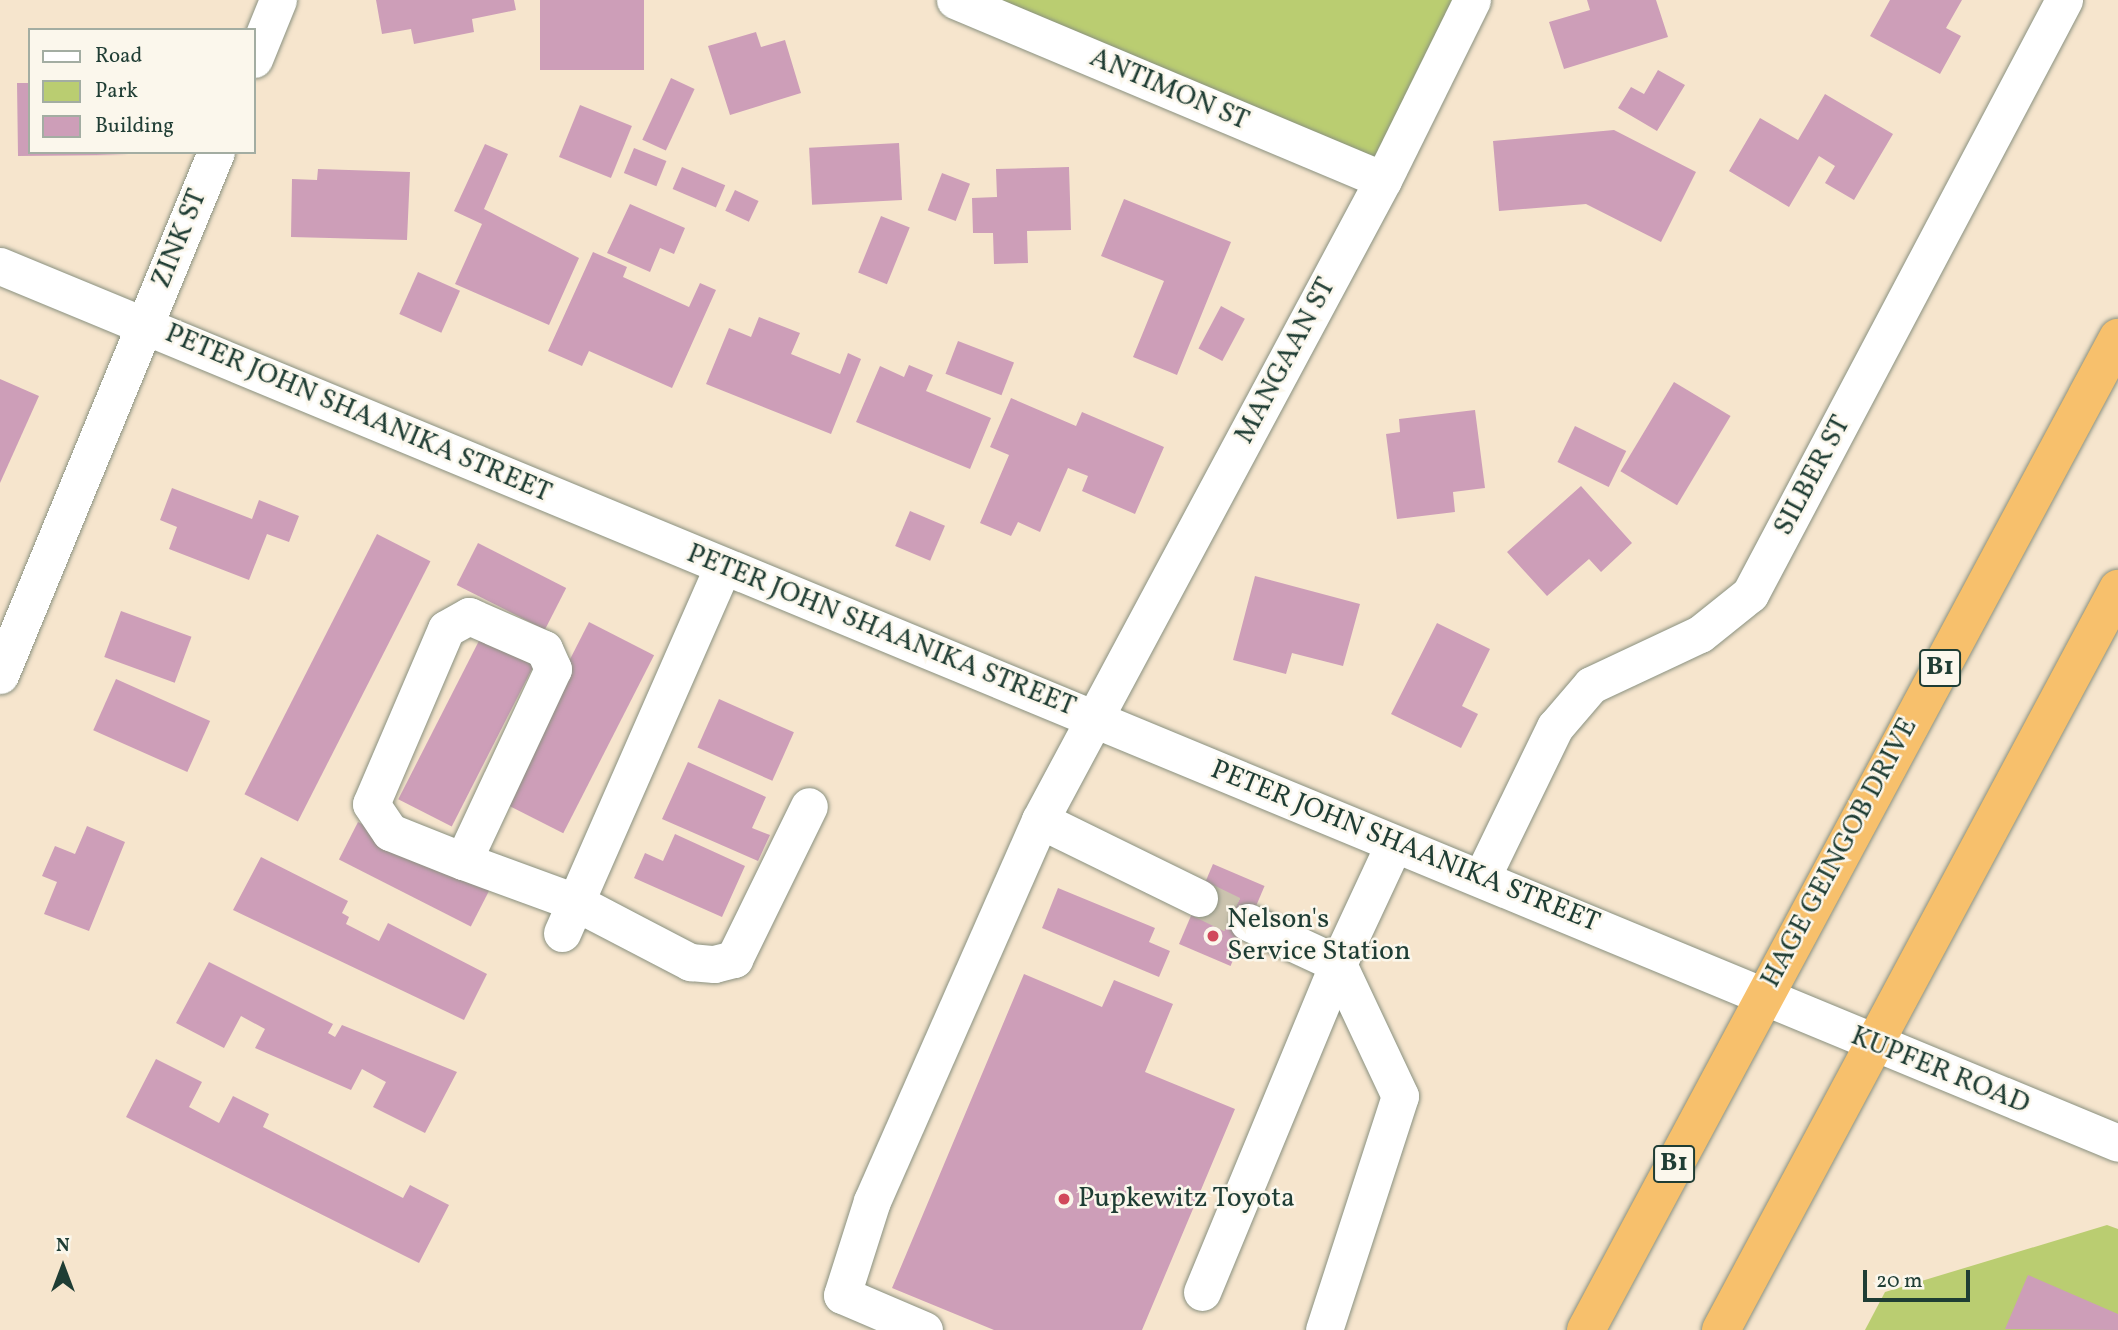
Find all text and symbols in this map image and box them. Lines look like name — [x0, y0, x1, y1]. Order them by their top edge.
legend — [28, 28, 256, 154]
street label: ANTIMON ST — [1084, 41, 1254, 139]
text: Road — [95, 42, 142, 71]
text: Park — [95, 77, 138, 106]
text: Building — [95, 112, 174, 141]
street label: ZINK ST — [145, 185, 215, 293]
street label: MANGAAN ST — [1228, 272, 1344, 450]
street label: PETER JOHN SHAANIKA STREET — [160, 317, 556, 511]
street label: SILBER ST — [1767, 410, 1859, 542]
street label: PETER JOHN SHAANIKA STREET — [682, 537, 1080, 725]
road number: B1 — [1919, 646, 1961, 690]
street label: HAGE GEINGOB DRIVE — [1755, 712, 1925, 994]
street label: PETER JOHN SHAANIKA STREET — [1206, 753, 1604, 941]
place label: Nelson's Service Station — [1227, 903, 1411, 969]
marker: Nelson's Service Station — [1205, 928, 1221, 944]
street label: KUPFER ROAD — [1846, 1020, 2034, 1122]
road number: B1 — [1653, 1142, 1695, 1186]
place label: Pupkewitz Toyota — [1078, 1182, 1296, 1216]
marker: Pupkewitz Toyota — [1056, 1191, 1072, 1207]
north arrow — [28, 1232, 98, 1302]
text: N — [56, 1233, 70, 1259]
scale bar — [1866, 1256, 1973, 1300]
text: 20 m — [1876, 1267, 1922, 1296]

